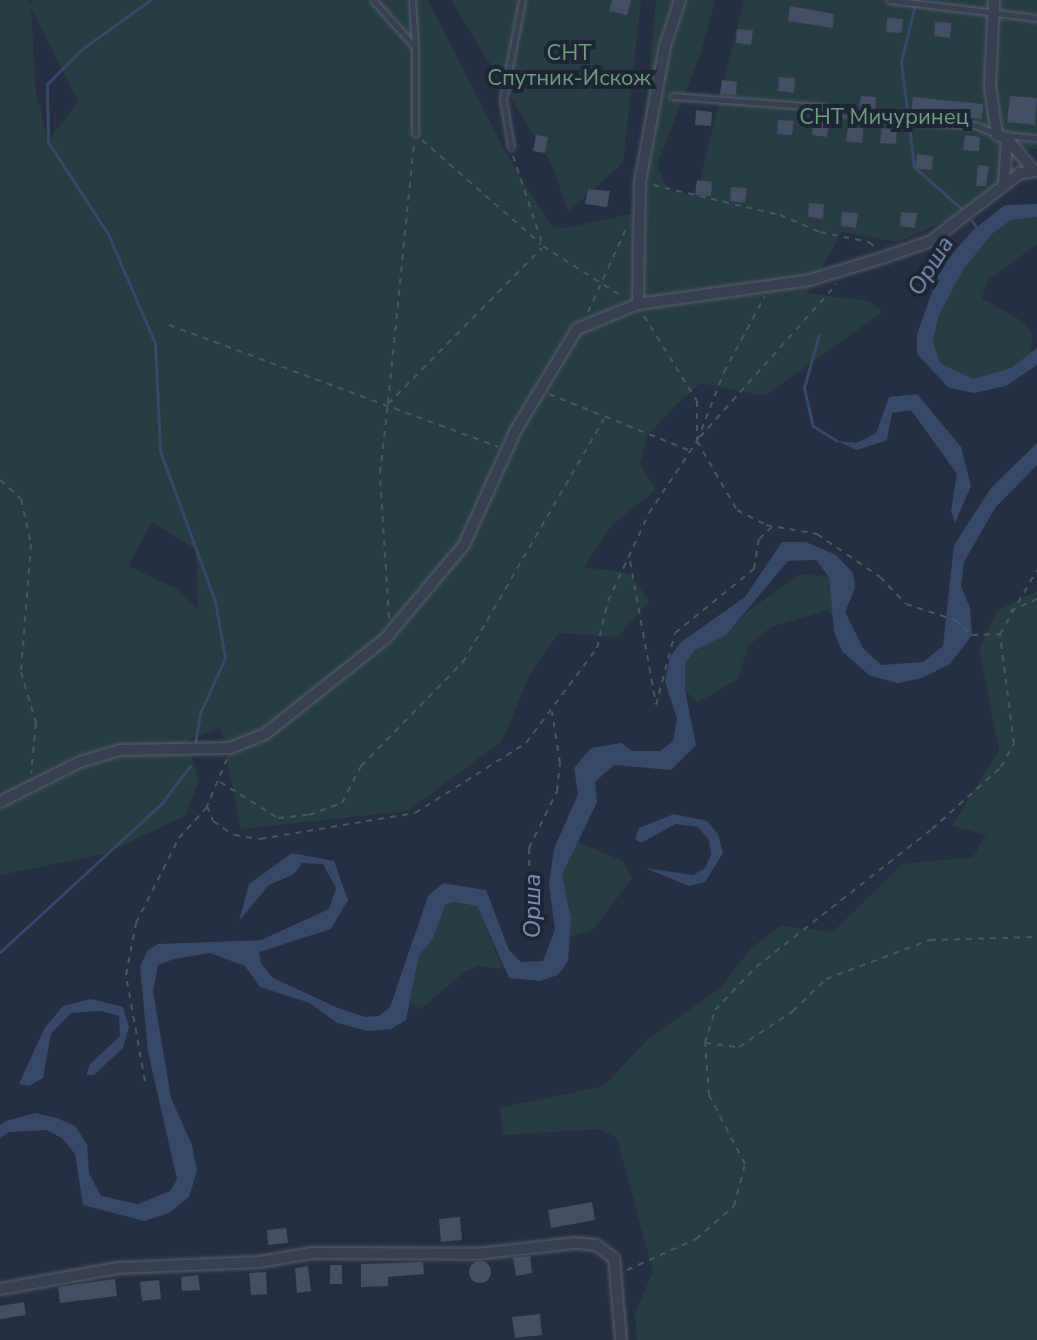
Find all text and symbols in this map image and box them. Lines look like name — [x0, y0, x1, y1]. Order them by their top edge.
park label: СНТ Спутник-Искож — [487, 40, 651, 92]
park label: СНТ Мичуринец — [799, 105, 969, 131]
water label: Орша — [902, 231, 960, 301]
water label: Орша — [519, 874, 547, 938]

